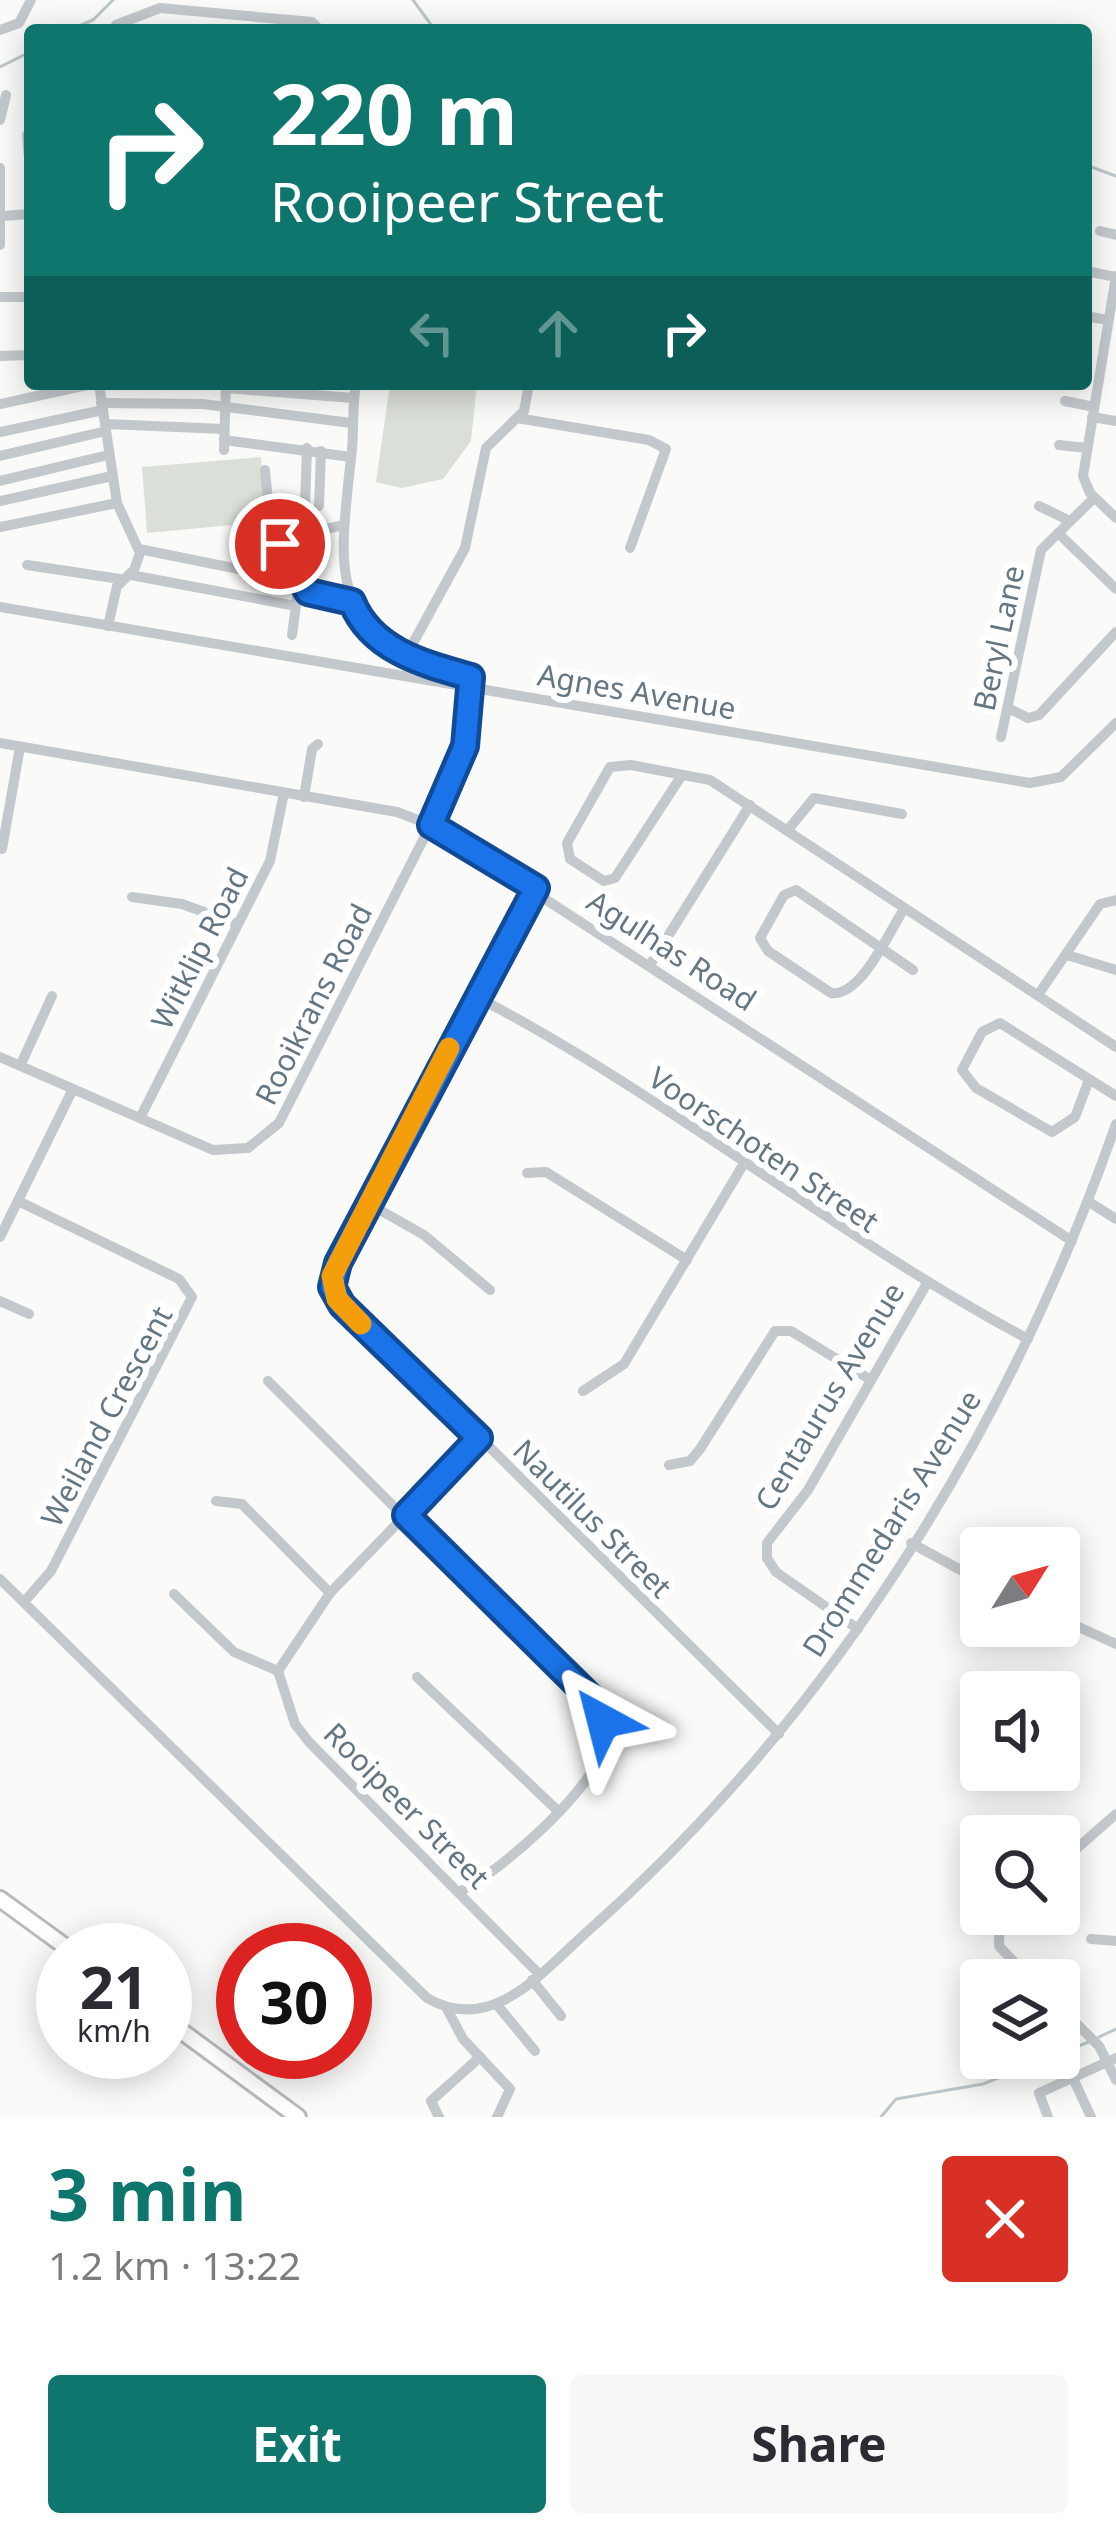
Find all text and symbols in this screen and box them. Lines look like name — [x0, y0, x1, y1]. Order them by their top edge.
text: 220 m — [270, 55, 518, 170]
icon: right — [72, 72, 228, 228]
text: Rooipeer Street — [270, 164, 664, 238]
icon: left — [399, 300, 465, 366]
icon: ahead — [525, 300, 591, 366]
icon: right — [651, 300, 717, 366]
pin — [229, 493, 331, 595]
icon: arrive — [247, 511, 313, 577]
street label: Beryl Lane — [963, 562, 1033, 714]
street label: Agnes Avenue — [535, 653, 739, 729]
street label: Witklip Road — [141, 860, 257, 1036]
street label: Agulhas Road — [580, 880, 764, 1020]
street label: Rooikrans Road — [245, 897, 381, 1111]
street label: Voorschoten Street — [641, 1057, 887, 1241]
street label: Centaurus Avenue — [745, 1274, 913, 1518]
street label: Weiland Crescent — [31, 1298, 181, 1533]
street label: Drommedaris Avenue — [792, 1382, 990, 1664]
street label: Nautilus Street — [505, 1430, 681, 1606]
north arrow — [960, 1527, 1080, 1647]
map controls — [960, 1527, 1080, 2079]
position arrow — [540, 1658, 666, 1784]
button: sound — [960, 1671, 1080, 1791]
street label: Rooipeer Street — [315, 1713, 499, 1897]
button: search — [960, 1815, 1080, 1935]
speed limit sign: 30 — [216, 1923, 372, 2079]
text: 21 — [80, 1945, 148, 2027]
button: layers — [960, 1959, 1080, 2079]
text: km/h — [77, 2010, 151, 2051]
text: 3 min — [48, 2144, 246, 2242]
button: close — [942, 2156, 1068, 2282]
text: 1.2 km · 13:22 — [48, 2238, 301, 2291]
button: Exit — [48, 2375, 546, 2513]
button: Share — [570, 2375, 1068, 2513]

